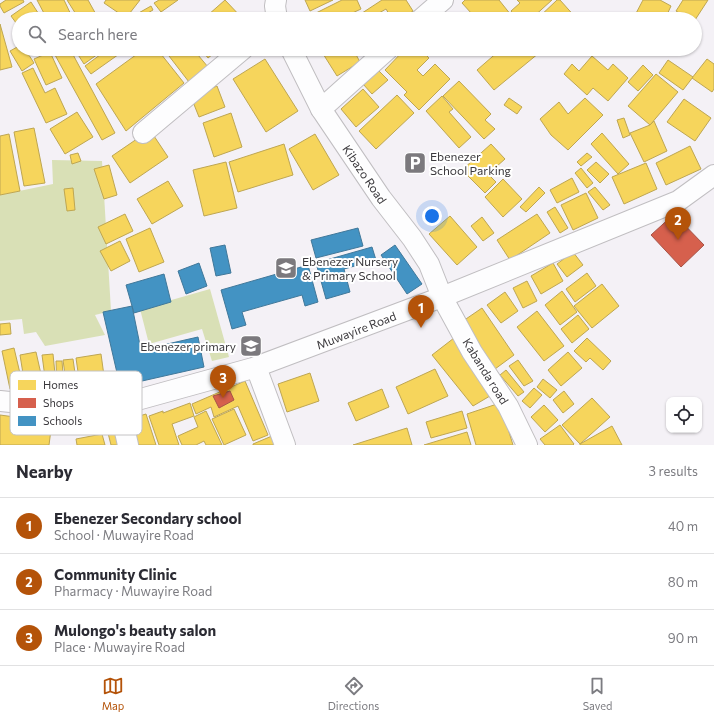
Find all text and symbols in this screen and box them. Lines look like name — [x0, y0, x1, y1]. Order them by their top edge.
search box — [12, 12, 702, 56]
icon: search — [26, 23, 48, 45]
text: Search here — [58, 25, 137, 43]
street label: Kibazo Road — [340, 142, 390, 206]
place label: Ebenezer School Parking — [430, 149, 512, 177]
parking icon: Ebenezer School Parking — [402, 150, 428, 176]
your location — [422, 206, 442, 226]
pin: 2 — [665, 207, 691, 240]
place label: Ebenezer Nursery & Primary School — [302, 254, 398, 282]
school or university icon: Ebenezer Nursery & Primary School — [273, 255, 299, 281]
pin: 1 — [408, 295, 434, 328]
street label: Muwayire Road — [314, 308, 398, 352]
school or university icon: Ebenezer primary — [238, 333, 264, 359]
street label: Kabanda road — [460, 335, 512, 407]
place label: Ebenezer primary — [140, 339, 236, 353]
pin: 3 — [210, 365, 236, 398]
legend — [10, 371, 142, 435]
text: Homes — [43, 378, 78, 391]
text: Shops — [43, 396, 74, 409]
map controls — [666, 397, 702, 433]
button: locate — [666, 397, 702, 433]
text: Schools — [43, 414, 82, 427]
text: Nearby — [16, 461, 73, 482]
text: 3 results — [649, 463, 698, 479]
text: Ebenezer Secondary school — [54, 509, 242, 527]
text: 1 — [26, 518, 32, 534]
text: 40 m — [668, 518, 698, 534]
text: School · Muwayire Road — [54, 527, 194, 543]
text: Community Clinic — [54, 565, 177, 583]
text: 2 — [25, 574, 33, 590]
text: 80 m — [668, 574, 698, 590]
text: Pharmacy · Muwayire Road — [54, 583, 212, 599]
text: Mulongo's beauty salon — [54, 621, 216, 639]
text: 3 — [25, 630, 33, 646]
text: 90 m — [668, 630, 698, 646]
text: Place · Muwayire Road — [54, 639, 185, 655]
tab: Map — [102, 675, 124, 712]
tab: Directions — [328, 675, 379, 712]
tab: Saved — [583, 675, 612, 712]

